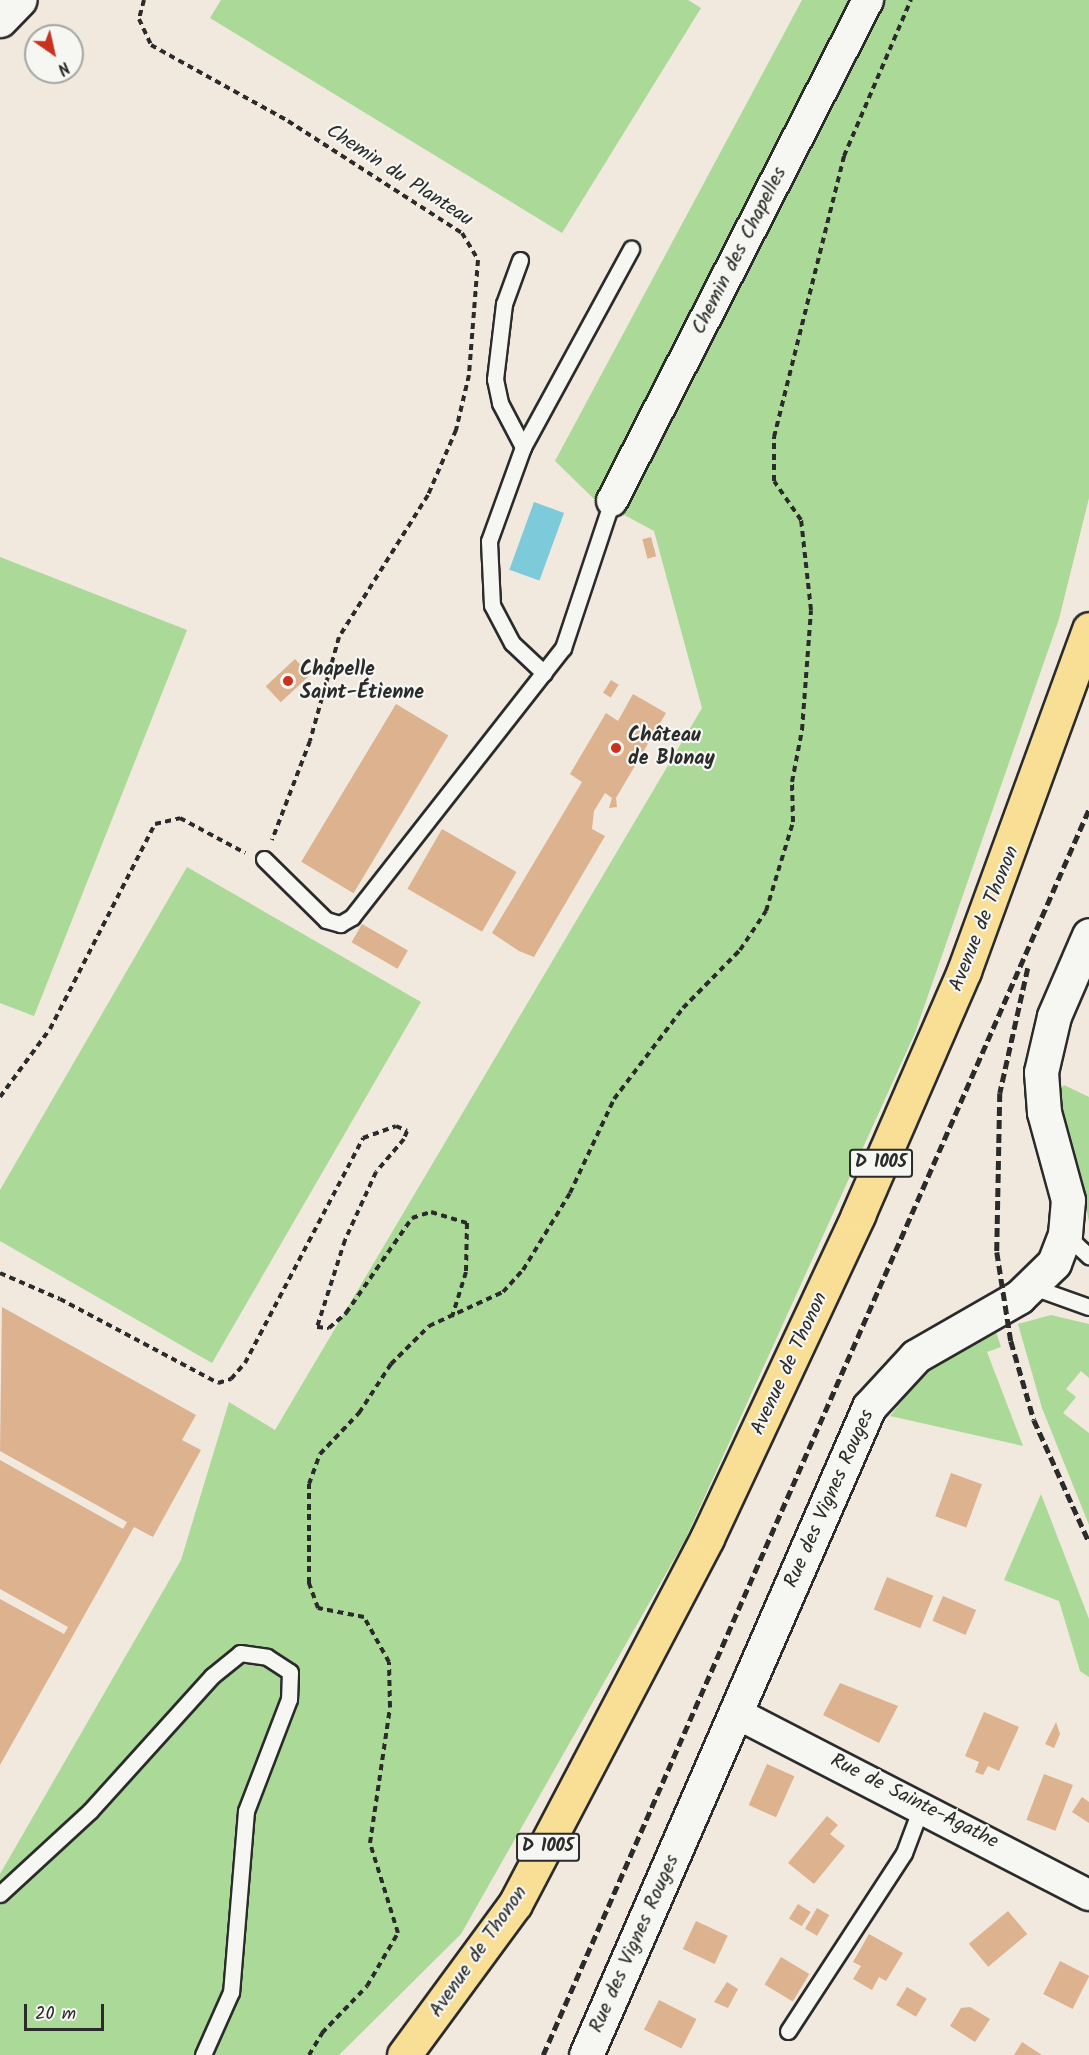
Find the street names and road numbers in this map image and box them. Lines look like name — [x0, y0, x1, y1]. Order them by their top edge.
street label: Chemin du Planteau — [321, 120, 477, 232]
street label: Chemin des Chapelles — [687, 163, 793, 339]
street label: Avenue de Thonon — [945, 843, 1025, 995]
road number: D 1005 — [848, 1148, 914, 1178]
street label: Avenue de Thonon — [746, 1289, 834, 1439]
street label: Rue des Vignes Rouges — [780, 1406, 880, 1592]
street label: Rue de Sainte-Agathe — [826, 1749, 1002, 1855]
road number: D 1005 — [515, 1832, 581, 1862]
street label: Rue des Vignes Rouges — [585, 1851, 685, 2037]
street label: Avenue de Thonon — [425, 1882, 533, 2022]

